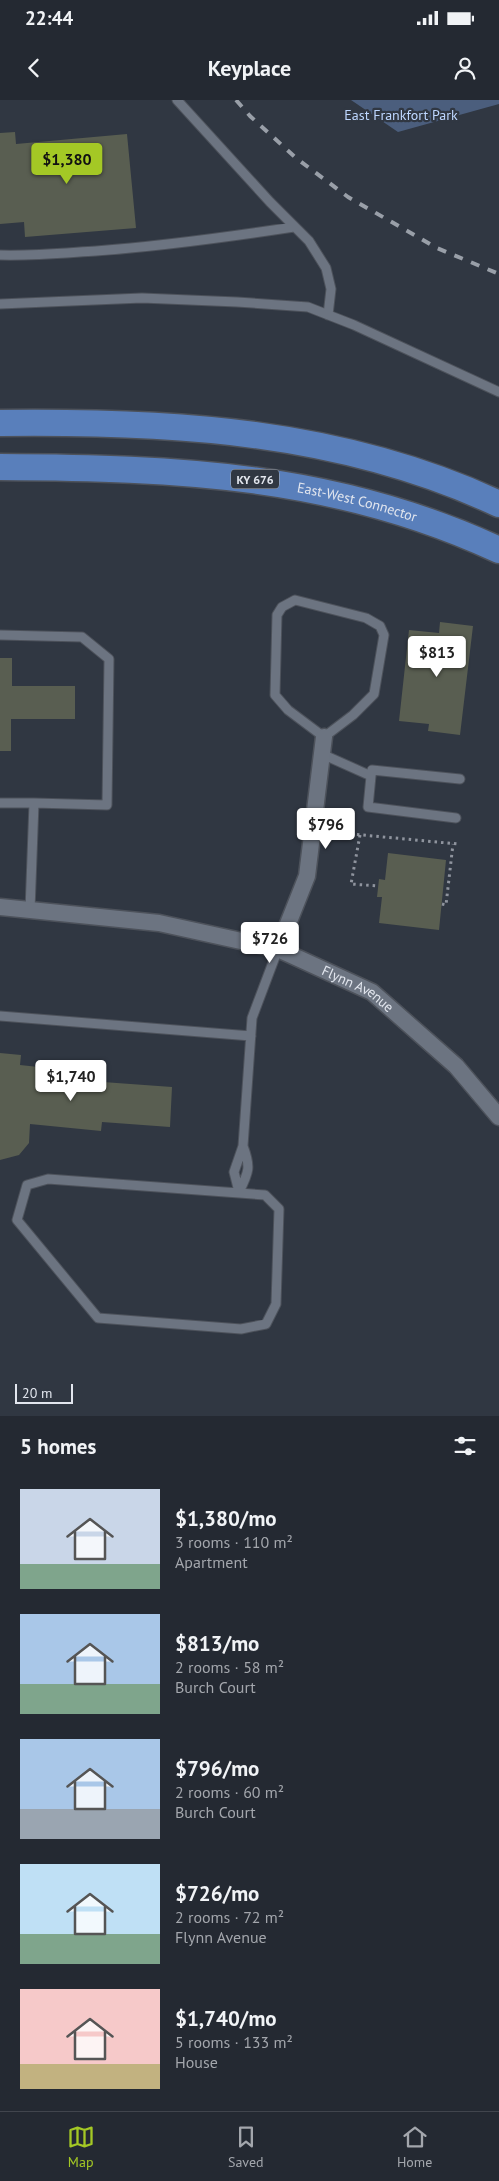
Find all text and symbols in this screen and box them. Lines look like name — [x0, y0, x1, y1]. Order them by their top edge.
text: 22:44 — [25, 6, 73, 30]
icon: back — [20, 54, 48, 82]
text: Keyplace — [208, 54, 291, 82]
icon: person — [451, 54, 479, 82]
park label: East Frankfort Park — [344, 106, 458, 124]
pin: $1,380 — [26, 142, 108, 185]
text: $1,380 — [42, 149, 92, 169]
road number: KY 676 — [231, 469, 279, 488]
street label: East-West Connector — [296, 478, 420, 526]
pin: $813 — [407, 636, 467, 678]
text: $813 — [419, 642, 455, 662]
pin: $796 — [296, 808, 356, 850]
text: $796 — [308, 814, 344, 834]
pin: $726 — [240, 922, 300, 964]
text: $726 — [252, 928, 288, 948]
street label: Flynn Avenue — [319, 961, 398, 1016]
pin: $1,740 — [30, 1060, 112, 1102]
text: $1,740 — [46, 1066, 96, 1086]
scale bar — [15, 1381, 72, 1404]
text: 20 m — [22, 1384, 52, 1402]
icon: filters — [451, 1432, 479, 1460]
text: 5 homes — [20, 1433, 96, 1460]
text: $1,380/mo — [175, 1505, 277, 1532]
icon: home — [60, 1509, 120, 1569]
text: 3 rooms · 110 m² — [175, 1532, 293, 1552]
text: Apartment — [175, 1552, 248, 1572]
text: $813/mo — [175, 1630, 259, 1657]
icon: home — [60, 1634, 120, 1694]
text: 2 rooms · 58 m² — [175, 1657, 284, 1677]
text: Burch Court — [175, 1677, 256, 1697]
text: $796/mo — [175, 1755, 259, 1782]
icon: home — [60, 1759, 120, 1819]
text: 2 rooms · 60 m² — [175, 1782, 284, 1802]
text: Burch Court — [175, 1802, 256, 1822]
text: $726/mo — [175, 1880, 259, 1907]
icon: home — [60, 1884, 120, 1944]
text: 2 rooms · 72 m² — [175, 1907, 284, 1927]
text: Flynn Avenue — [175, 1927, 267, 1947]
text: $1,740/mo — [175, 2005, 277, 2032]
icon: home — [60, 2009, 120, 2069]
text: 5 rooms · 133 m² — [175, 2032, 293, 2052]
text: House — [175, 2052, 218, 2072]
tab: Map — [67, 2123, 95, 2171]
tab: Saved — [228, 2123, 264, 2171]
tab: Home — [397, 2123, 432, 2171]

